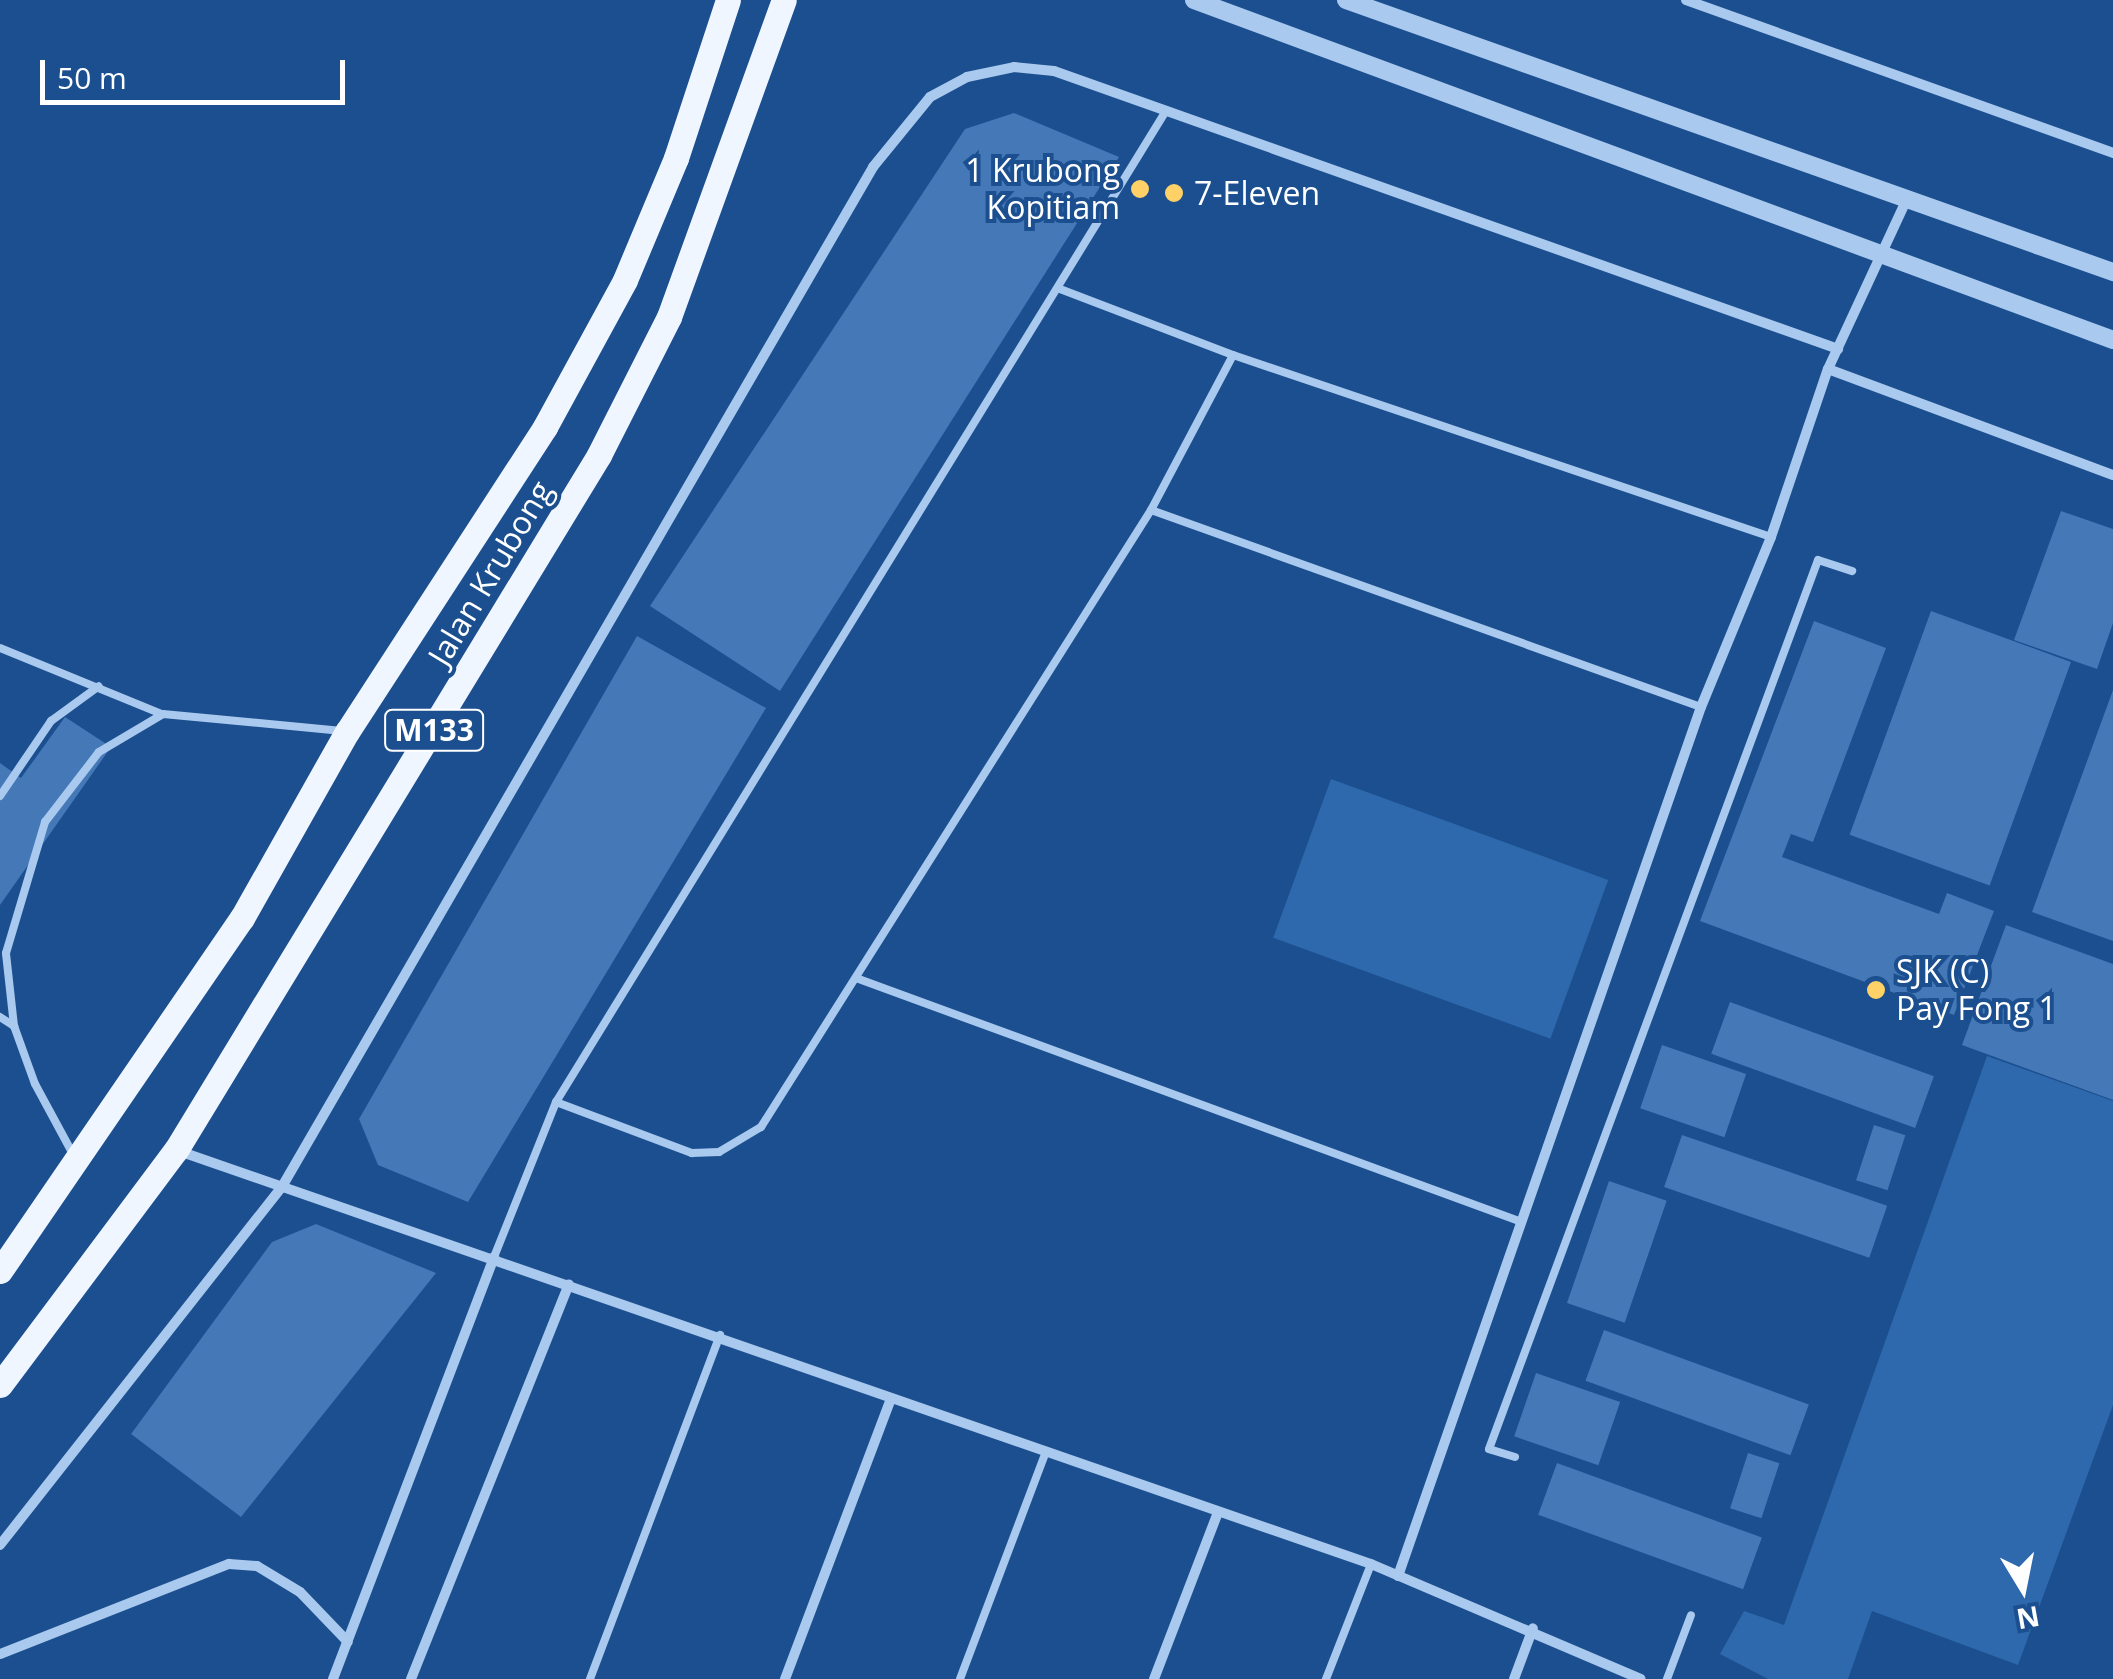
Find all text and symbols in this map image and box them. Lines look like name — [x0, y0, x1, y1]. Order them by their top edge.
scale bar — [45, 40, 350, 102]
text: 50 m — [57, 57, 127, 98]
place label: 1 Krubong Kopitiam — [965, 152, 1120, 227]
place label: 7-Eleven — [1194, 174, 1320, 212]
marker: 1 Krubong Kopitiam — [1129, 178, 1151, 200]
marker: 7-Eleven — [1163, 182, 1185, 204]
street label: Jalan Krubong — [420, 474, 560, 672]
road number: M133 — [384, 705, 484, 755]
place label: SJK (C) Pay Fong 1 — [1896, 953, 2057, 1028]
marker: SJK (C) Pay Fong 1 — [1865, 979, 1887, 1001]
north arrow — [1973, 1539, 2073, 1639]
text: N — [2014, 1598, 2043, 1639]

